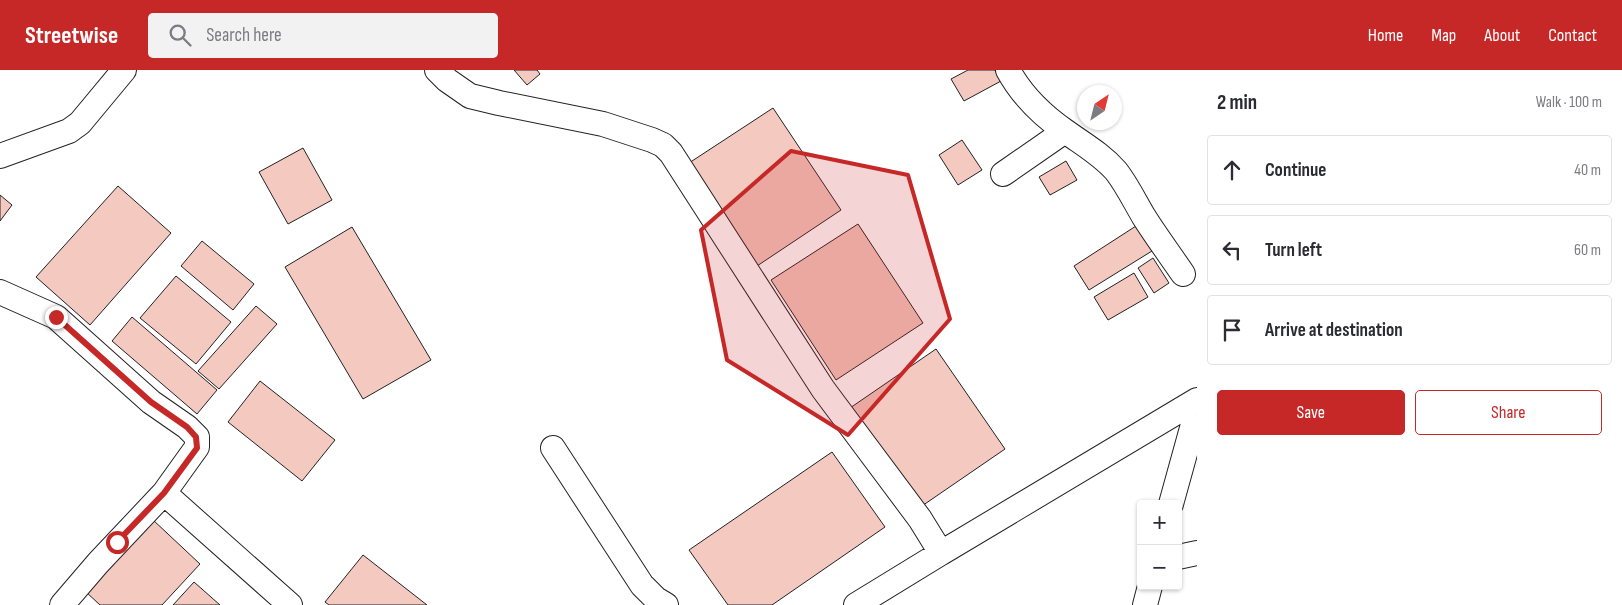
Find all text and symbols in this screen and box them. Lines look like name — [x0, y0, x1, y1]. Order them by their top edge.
search box — [148, 13, 498, 58]
text: Streetwise — [25, 21, 118, 50]
icon: search — [166, 21, 194, 49]
text: Search here — [206, 24, 282, 47]
text: Home — [1368, 25, 1403, 46]
text: Map — [1431, 25, 1456, 46]
text: About — [1484, 25, 1520, 46]
text: Contact — [1548, 25, 1597, 46]
north arrow — [1077, 85, 1122, 130]
text: 2 min — [1217, 90, 1257, 115]
text: Walk · 100 m — [1536, 93, 1602, 112]
icon: ahead — [1218, 156, 1246, 184]
text: Continue — [1265, 159, 1326, 182]
text: 40 m — [1574, 161, 1601, 180]
icon: left — [1218, 236, 1246, 264]
text: Turn left — [1265, 239, 1322, 262]
text: 60 m — [1574, 241, 1601, 260]
route end — [45, 306, 68, 329]
icon: arrive — [1218, 316, 1246, 344]
text: Arrive at destination — [1265, 319, 1403, 342]
button: Save — [1217, 390, 1405, 435]
button: Share — [1415, 390, 1602, 435]
map controls — [1137, 500, 1182, 590]
button: + — [1137, 500, 1182, 545]
route start — [106, 531, 129, 554]
button: − — [1137, 545, 1182, 590]

